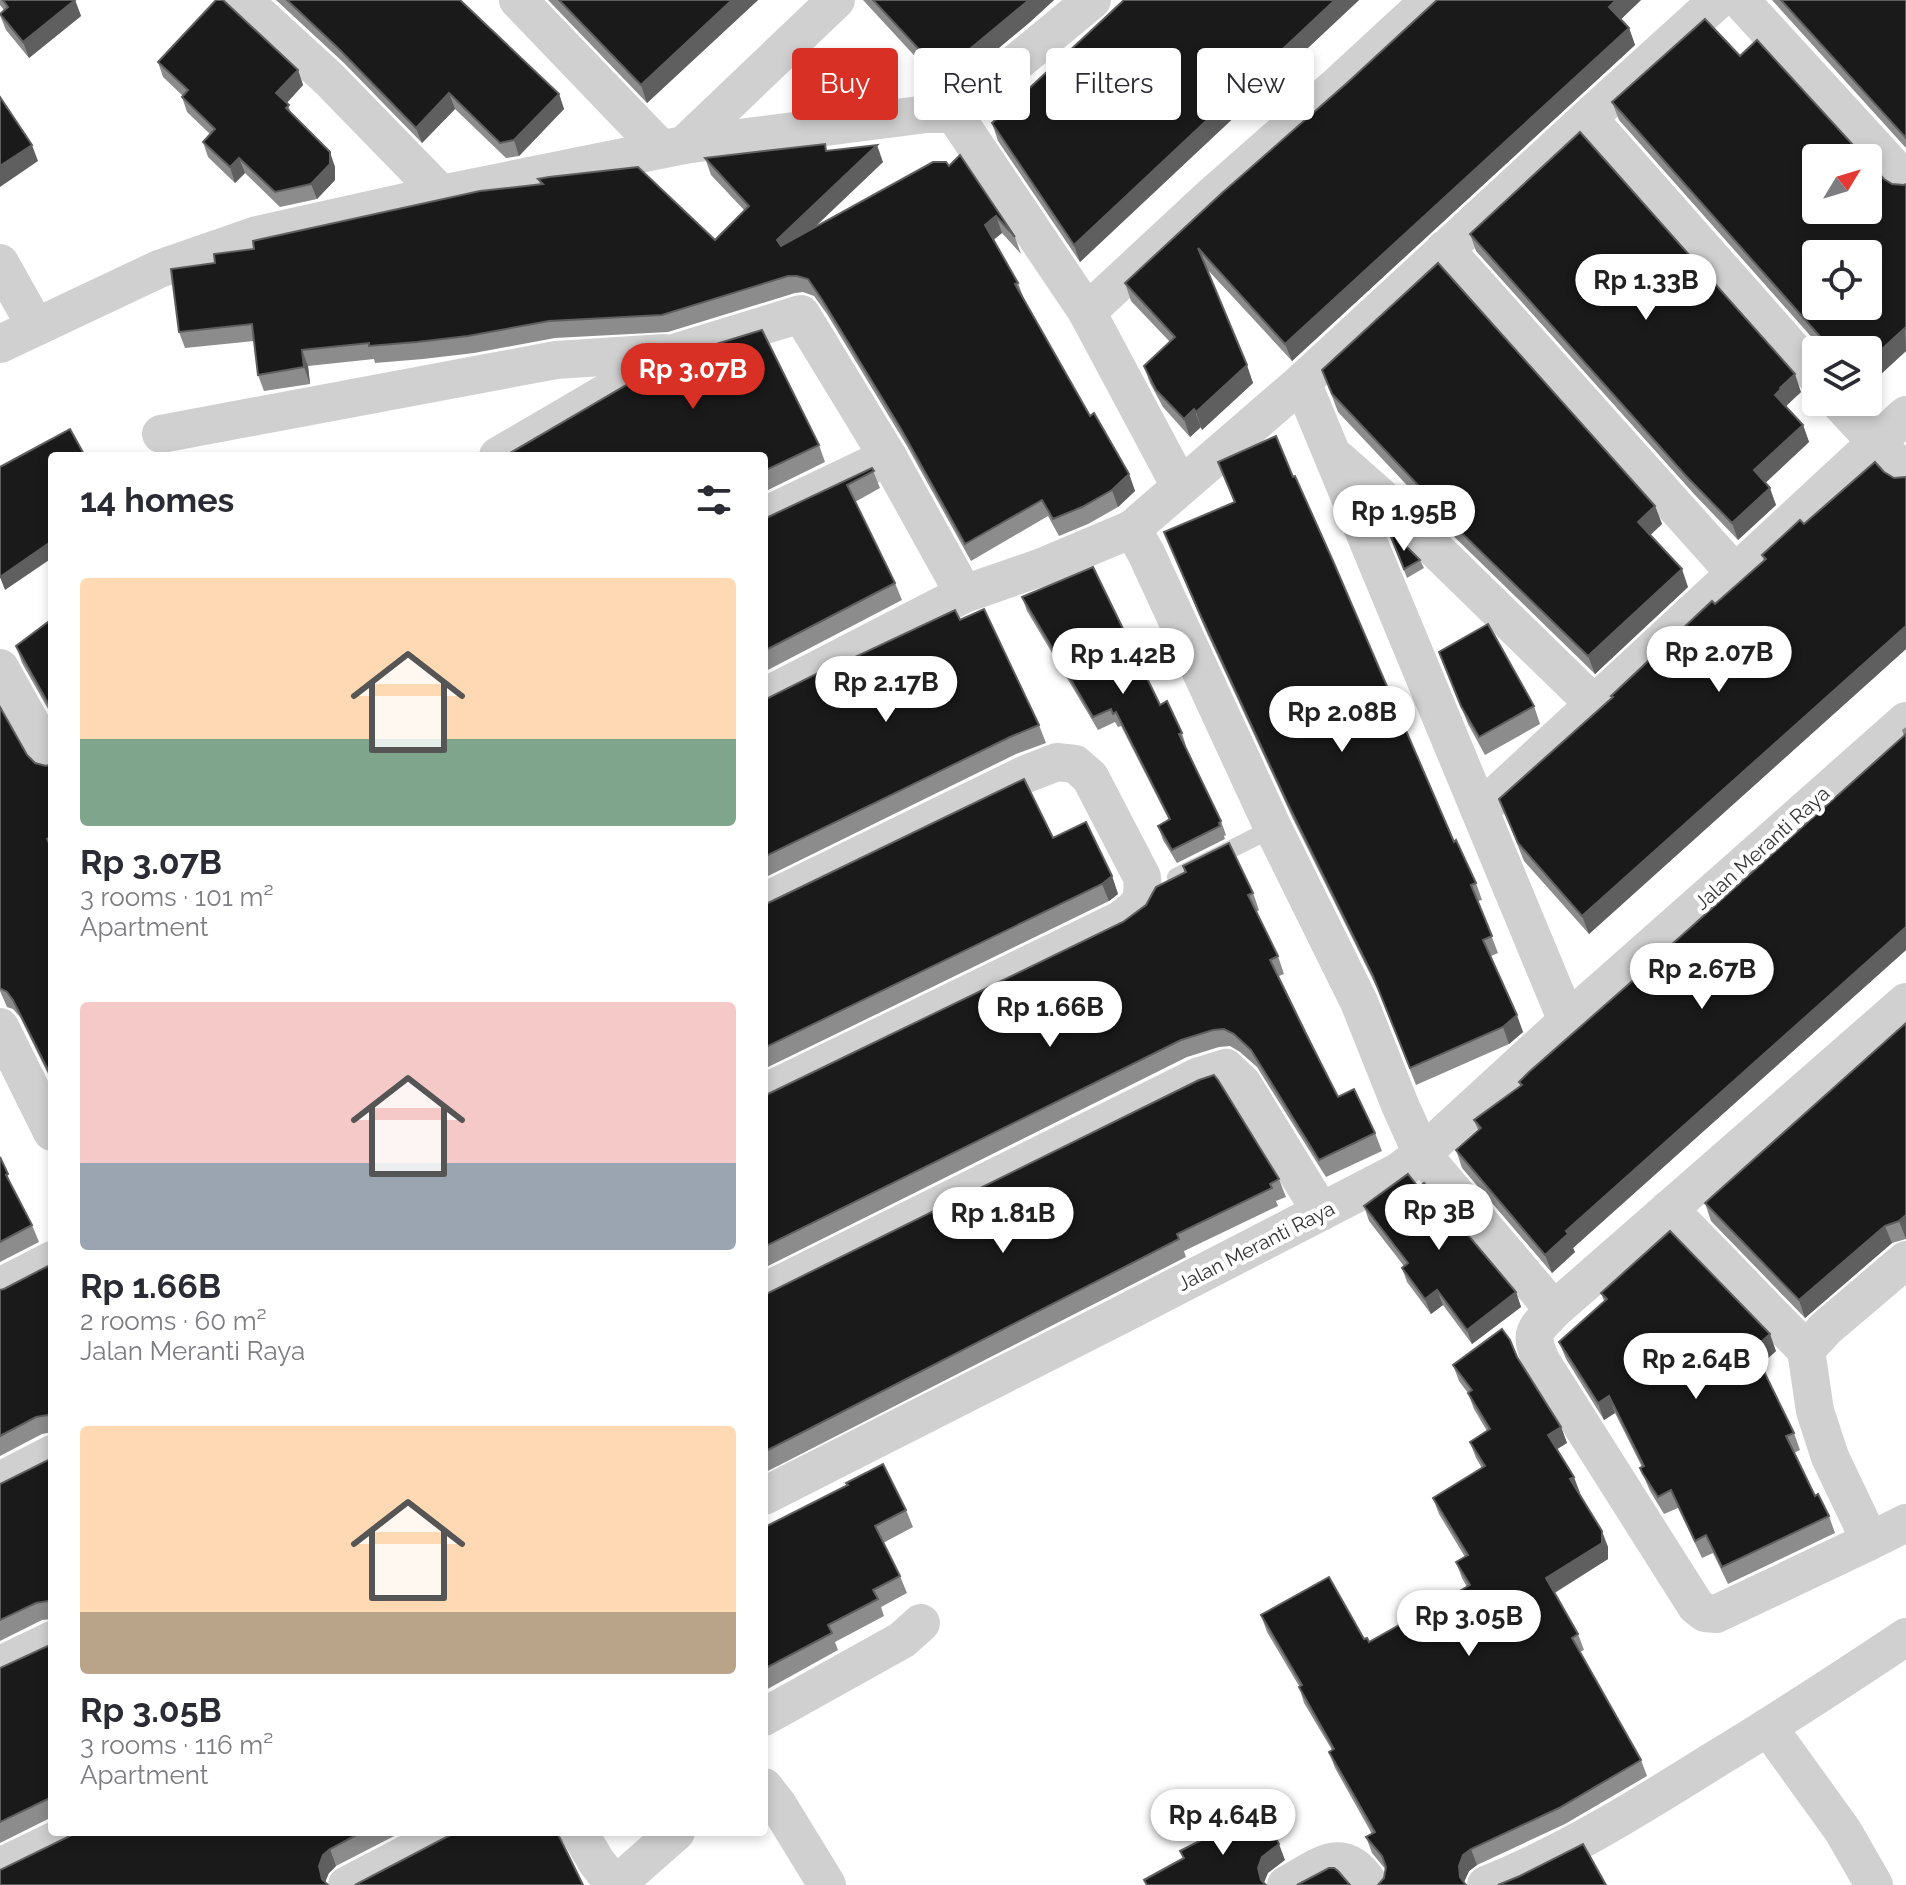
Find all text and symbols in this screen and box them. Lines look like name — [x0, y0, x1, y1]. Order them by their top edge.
chip: Buy — [792, 48, 898, 120]
chip: Rent — [914, 48, 1030, 120]
chip: Filters — [1046, 48, 1181, 120]
chip: New — [1197, 48, 1314, 120]
north arrow — [1802, 144, 1882, 224]
map controls — [1802, 144, 1882, 416]
button: locate — [1802, 240, 1882, 320]
pin: Rp 1.33B — [1563, 254, 1729, 322]
text: Rp 1.33B — [1593, 265, 1699, 295]
button: layers — [1802, 336, 1882, 416]
pin: Rp 3.07B — [610, 343, 776, 411]
text: Rp 3.07B — [639, 354, 747, 384]
icon: filters — [692, 478, 736, 522]
text: 14 homes — [80, 480, 234, 520]
pin: Rp 1.95B — [1321, 485, 1487, 553]
text: Rp 1.95B — [1351, 496, 1457, 526]
pin: Rp 2.07B — [1636, 626, 1802, 694]
pin: Rp 1.42B — [1040, 628, 1206, 696]
icon: home — [336, 630, 480, 774]
text: Rp 2.07B — [1665, 637, 1773, 667]
text: Rp 1.42B — [1070, 639, 1176, 669]
pin: Rp 2.17B — [803, 656, 969, 724]
text: Rp 2.17B — [833, 667, 939, 697]
pin: Rp 2.08B — [1259, 686, 1425, 754]
text: Rp 2.08B — [1287, 697, 1397, 727]
street label: Jalan Meranti Raya — [1690, 781, 1834, 915]
text: Rp 3.07B — [80, 842, 222, 882]
text: 3 rooms · 101 m² — [80, 882, 274, 912]
text: Apartment — [80, 912, 209, 942]
pin: Rp 2.67B — [1619, 943, 1785, 1011]
text: Rp 2.67B — [1648, 954, 1756, 984]
pin: Rp 1.66B — [967, 981, 1133, 1049]
text: Rp 1.66B — [996, 992, 1104, 1022]
icon: home — [336, 1054, 480, 1198]
pin: Rp 3B — [1383, 1184, 1495, 1252]
pin: Rp 1.81B — [920, 1187, 1086, 1255]
text: Rp 3B — [1403, 1195, 1475, 1225]
street label: Jalan Meranti Raya — [1173, 1196, 1339, 1296]
text: Rp 1.81B — [951, 1198, 1055, 1228]
text: Rp 1.66B — [80, 1266, 221, 1306]
text: 2 rooms · 60 m² — [80, 1306, 267, 1336]
pin: Rp 2.64B — [1613, 1333, 1779, 1401]
text: Jalan Meranti Raya — [80, 1336, 305, 1366]
text: Rp 2.64B — [1642, 1344, 1750, 1374]
icon: home — [336, 1478, 480, 1622]
pin: Rp 3.05B — [1386, 1590, 1552, 1658]
text: Rp 3.05B — [1415, 1601, 1523, 1631]
text: Rp 3.05B — [80, 1690, 222, 1730]
text: 3 rooms · 116 m² — [80, 1730, 273, 1760]
text: Apartment — [80, 1760, 209, 1790]
pin: Rp 4.64B — [1140, 1789, 1306, 1857]
text: Rp 4.64B — [1169, 1800, 1277, 1830]

